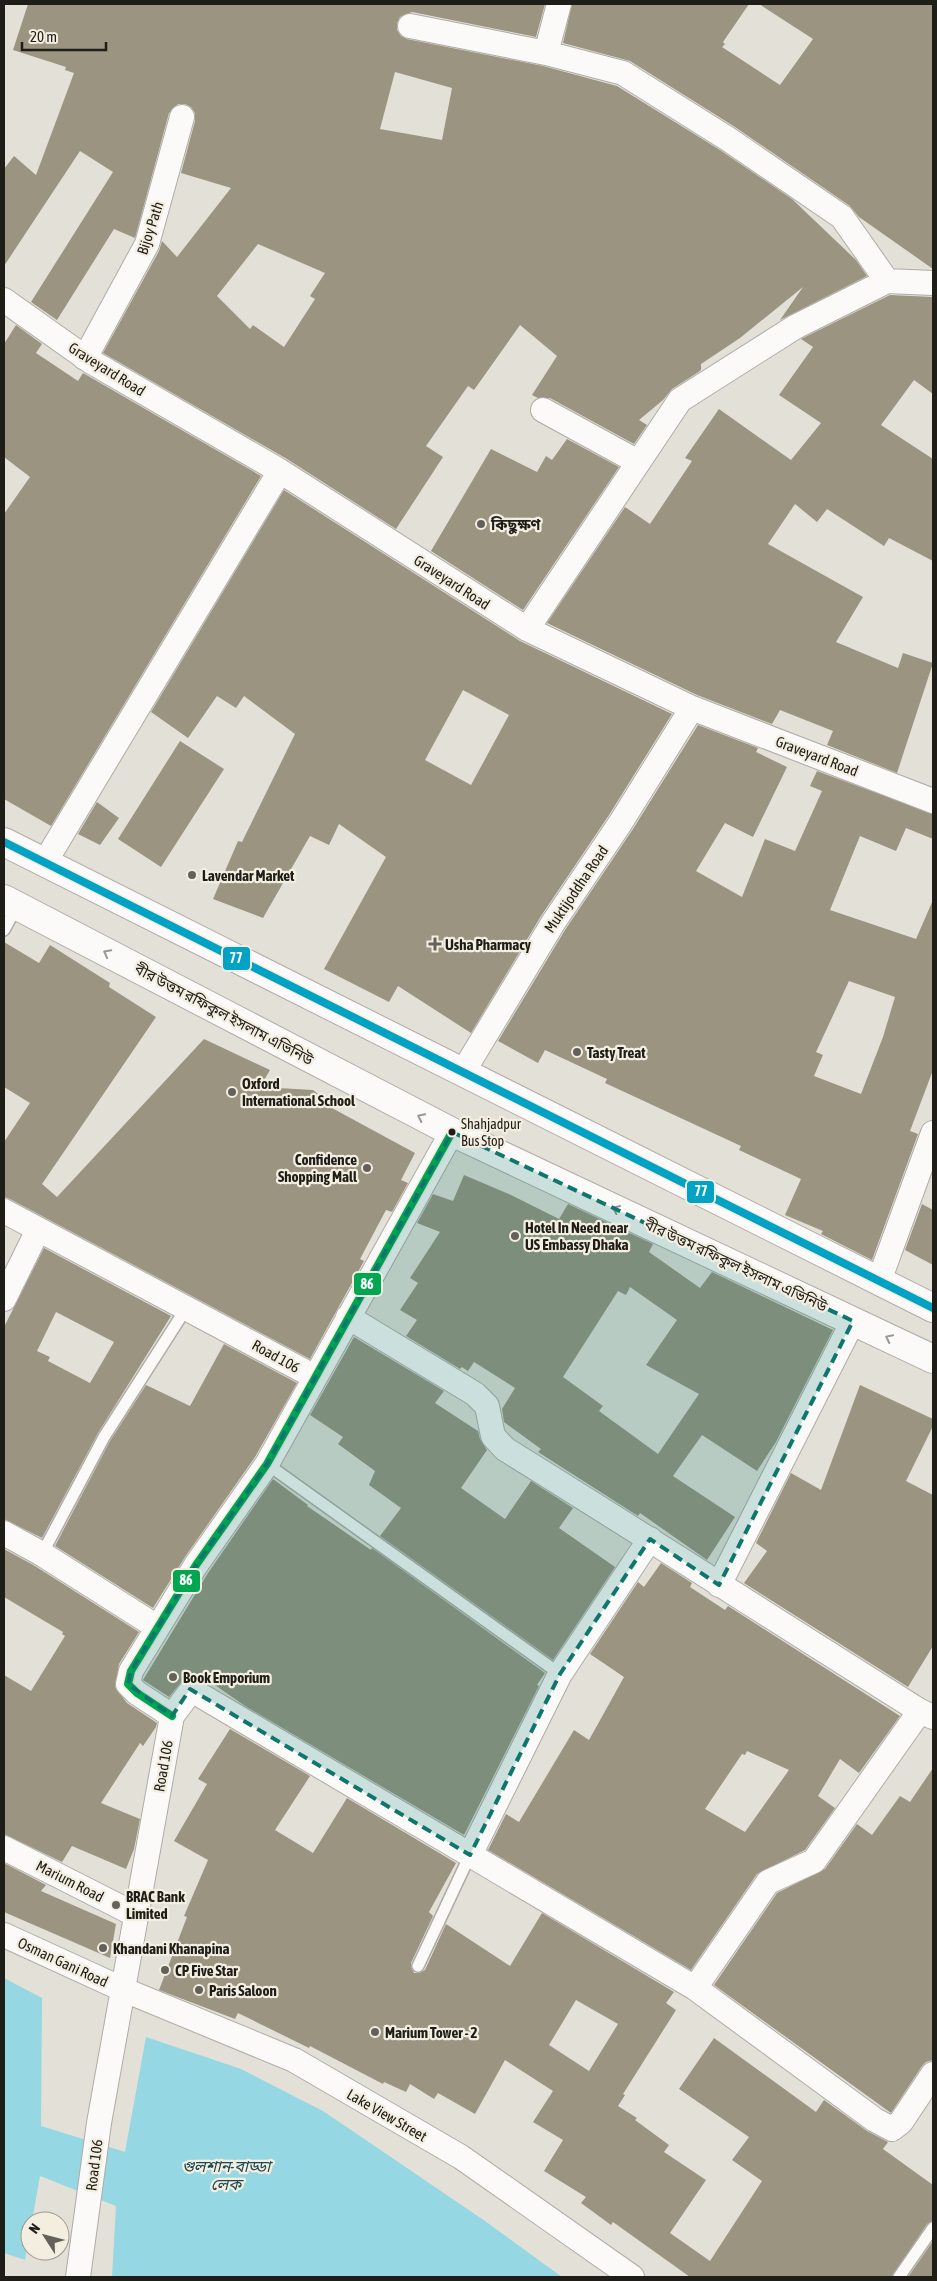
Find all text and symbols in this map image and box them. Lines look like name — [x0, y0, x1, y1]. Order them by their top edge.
scale bar — [22, 20, 106, 52]
text: 20 m — [30, 28, 57, 45]
street label: Bijoy Path — [133, 199, 167, 257]
street label: Graveyard Road — [66, 339, 148, 399]
place label: কিছুক্ষণ — [490, 516, 541, 535]
marker: কিছুক্ষণ — [475, 518, 487, 530]
street label: Graveyard Road — [411, 551, 493, 613]
street label: Graveyard Road — [773, 732, 861, 780]
street label: Muktijoddha Road — [541, 842, 611, 936]
place label: Lavendar Market — [202, 867, 295, 884]
marker: Lavendar Market — [186, 869, 198, 881]
place label: Usha Pharmacy — [445, 936, 532, 953]
marker: Usha Pharmacy — [429, 938, 441, 950]
line badge: 77 — [222, 946, 251, 971]
one-way arrow — [103, 949, 112, 959]
text: 77 — [229, 950, 243, 966]
street label: বীর উত্তম রফিকুল ইসলাম এভিনিউ — [130, 959, 316, 1069]
place label: Tasty Treat — [587, 1044, 646, 1061]
marker: Tasty Treat — [571, 1046, 583, 1058]
place label: Oxford International School — [242, 1075, 356, 1109]
marker: Oxford International School — [226, 1086, 238, 1098]
one-way arrow — [417, 1113, 426, 1123]
place label: Shahjadpur Bus Stop — [461, 1116, 522, 1149]
marker: Shahjadpur Bus Stop — [447, 1127, 457, 1137]
place label: Confidence Shopping Mall — [278, 1151, 358, 1185]
marker: Confidence Shopping Mall — [361, 1162, 373, 1174]
line badge: 77 — [686, 1180, 715, 1204]
text: 77 — [694, 1183, 708, 1199]
one-way arrow — [612, 1205, 621, 1215]
street label: বীর উত্তম রফিকুল ইসলাম এভিনিউ — [641, 1215, 830, 1316]
place label: Hotel In Need near US Embassy Dhaka — [525, 1219, 629, 1253]
marker: Hotel In Need near US Embassy Dhaka — [509, 1230, 521, 1242]
line badge: 86 — [353, 1272, 382, 1296]
text: 86 — [360, 1276, 374, 1292]
one-way arrow — [885, 1334, 894, 1344]
street label: Road 106 — [249, 1336, 303, 1376]
line badge: 86 — [172, 1569, 201, 1593]
text: 86 — [179, 1572, 193, 1588]
place label: Book Emporium — [183, 1669, 270, 1686]
marker: Book Emporium — [167, 1671, 179, 1683]
street label: Road 106 — [150, 1739, 176, 1793]
street label: Marium Road — [33, 1857, 107, 1905]
place label: BRAC Bank Limited — [126, 1888, 185, 1922]
marker: BRAC Bank Limited — [110, 1899, 122, 1911]
street label: Osman Gani Road — [15, 1934, 111, 1990]
place label: Khandani Khanapina — [113, 1940, 229, 1957]
marker: Khandani Khanapina — [97, 1942, 109, 1954]
place label: CP Five Star — [175, 1962, 238, 1979]
marker: CP Five Star — [159, 1964, 171, 1976]
place label: Paris Saloon — [209, 1982, 277, 1999]
marker: Paris Saloon — [193, 1984, 205, 1996]
place label: Marium Tower - 2 — [385, 2024, 478, 2041]
marker: Marium Tower - 2 — [369, 2026, 381, 2038]
street label: Lake View Street — [344, 2085, 430, 2145]
street label: Road 106 — [82, 2138, 106, 2192]
water label: গুলশান-বাড্ডা লেক — [182, 2157, 273, 2193]
north arrow — [20, 2211, 70, 2261]
text: N — [26, 2220, 43, 2236]

